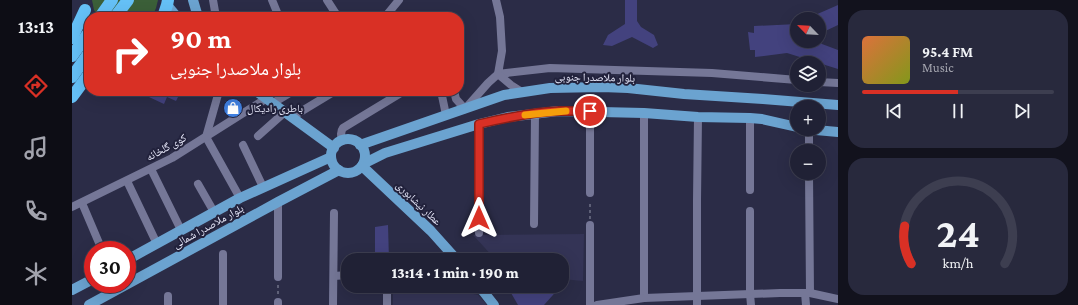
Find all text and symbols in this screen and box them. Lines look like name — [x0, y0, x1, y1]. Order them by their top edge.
north arrow — [790, 12, 826, 48]
map controls — [790, 12, 826, 180]
text: 13:13 — [18, 17, 54, 37]
text: 90 m — [170, 23, 231, 54]
icon: right — [104, 28, 156, 80]
text: 95.4 FM — [922, 44, 973, 60]
button: layers — [790, 56, 826, 92]
text: بلوار ملاصدرا جنوبی — [170, 59, 301, 79]
text: Music — [922, 60, 954, 75]
street label: بلوار ملاصدرا جنوبی — [555, 70, 635, 85]
icon: directions — [22, 72, 50, 100]
pin — [573, 94, 607, 128]
shop icon: باطری رادیکال — [222, 97, 244, 119]
icon: arrive — [579, 100, 601, 122]
button: + — [790, 100, 826, 136]
icon: previous — [883, 100, 905, 122]
icon: pause — [947, 100, 969, 122]
icon: next — [1011, 100, 1033, 122]
place label: باطری رادیکال — [247, 102, 303, 115]
street label: کوی گلخانه — [144, 131, 189, 164]
icon: music — [22, 134, 50, 162]
button: − — [790, 144, 826, 180]
street label: عطار نیشابوری — [393, 179, 444, 228]
icon: phone — [22, 197, 50, 225]
position arrow — [458, 197, 500, 239]
street label: بلوار ملاصدرا شمالی — [171, 202, 246, 251]
text: 24 — [936, 210, 980, 256]
speed limit sign: 30 — [84, 241, 136, 293]
text: km/h — [943, 255, 974, 271]
icon: climate — [22, 260, 50, 288]
text: 13:14 · 1 min · 190 m — [391, 265, 519, 281]

